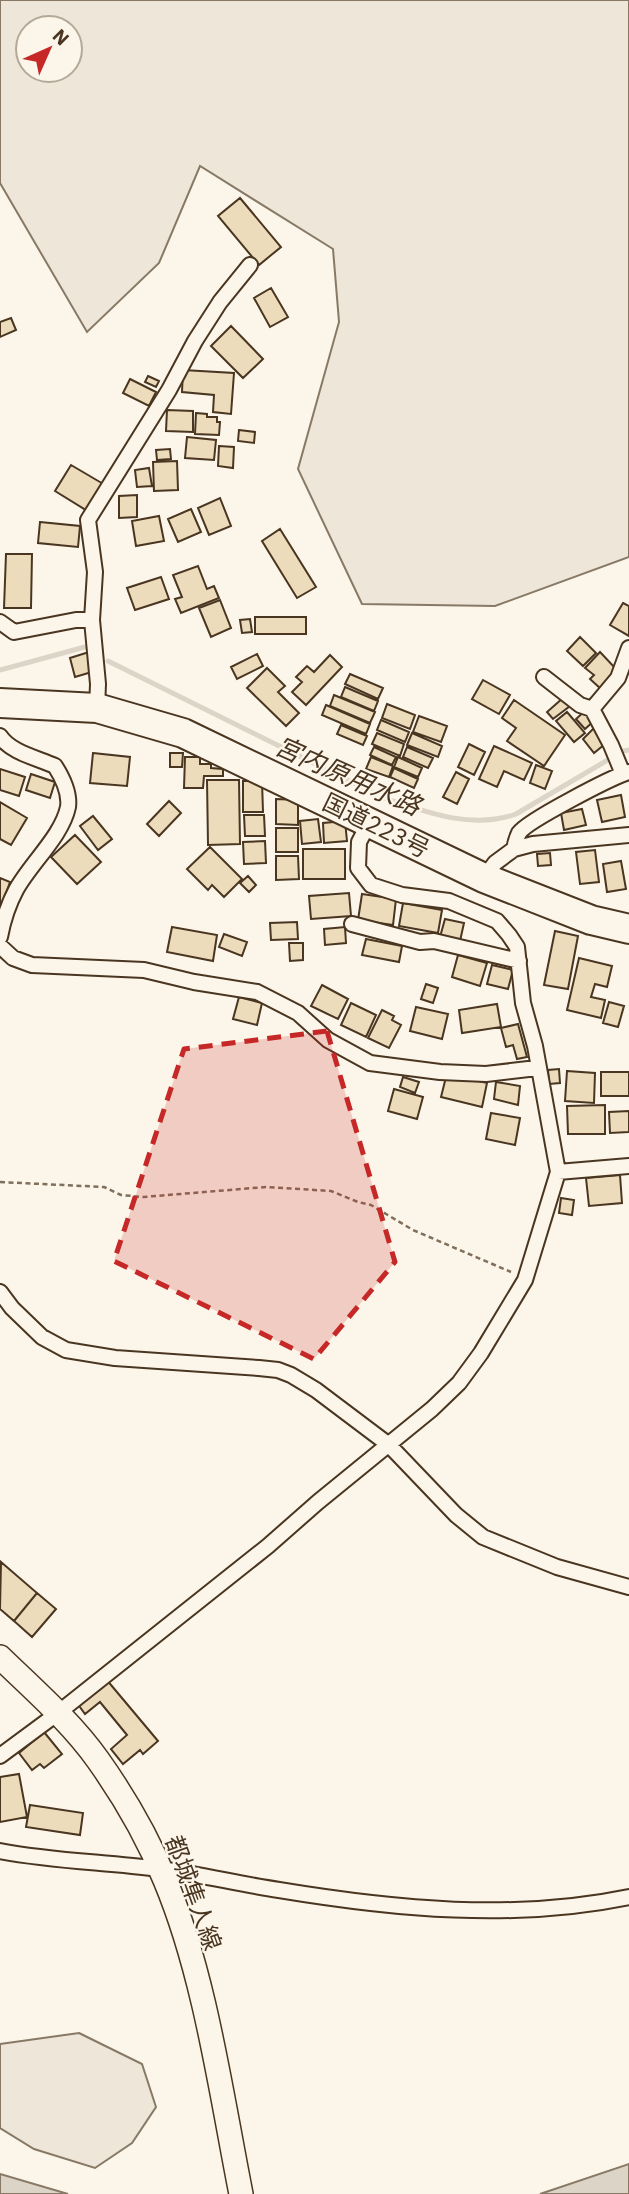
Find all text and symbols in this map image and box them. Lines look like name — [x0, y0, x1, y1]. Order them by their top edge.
north arrow — [14, 14, 84, 84]
text: N — [48, 24, 74, 50]
water label: 宮内原用水路 — [270, 728, 428, 823]
street label: 国道223号 — [318, 785, 435, 865]
street label: 都城隼人線 — [158, 1831, 229, 1955]

